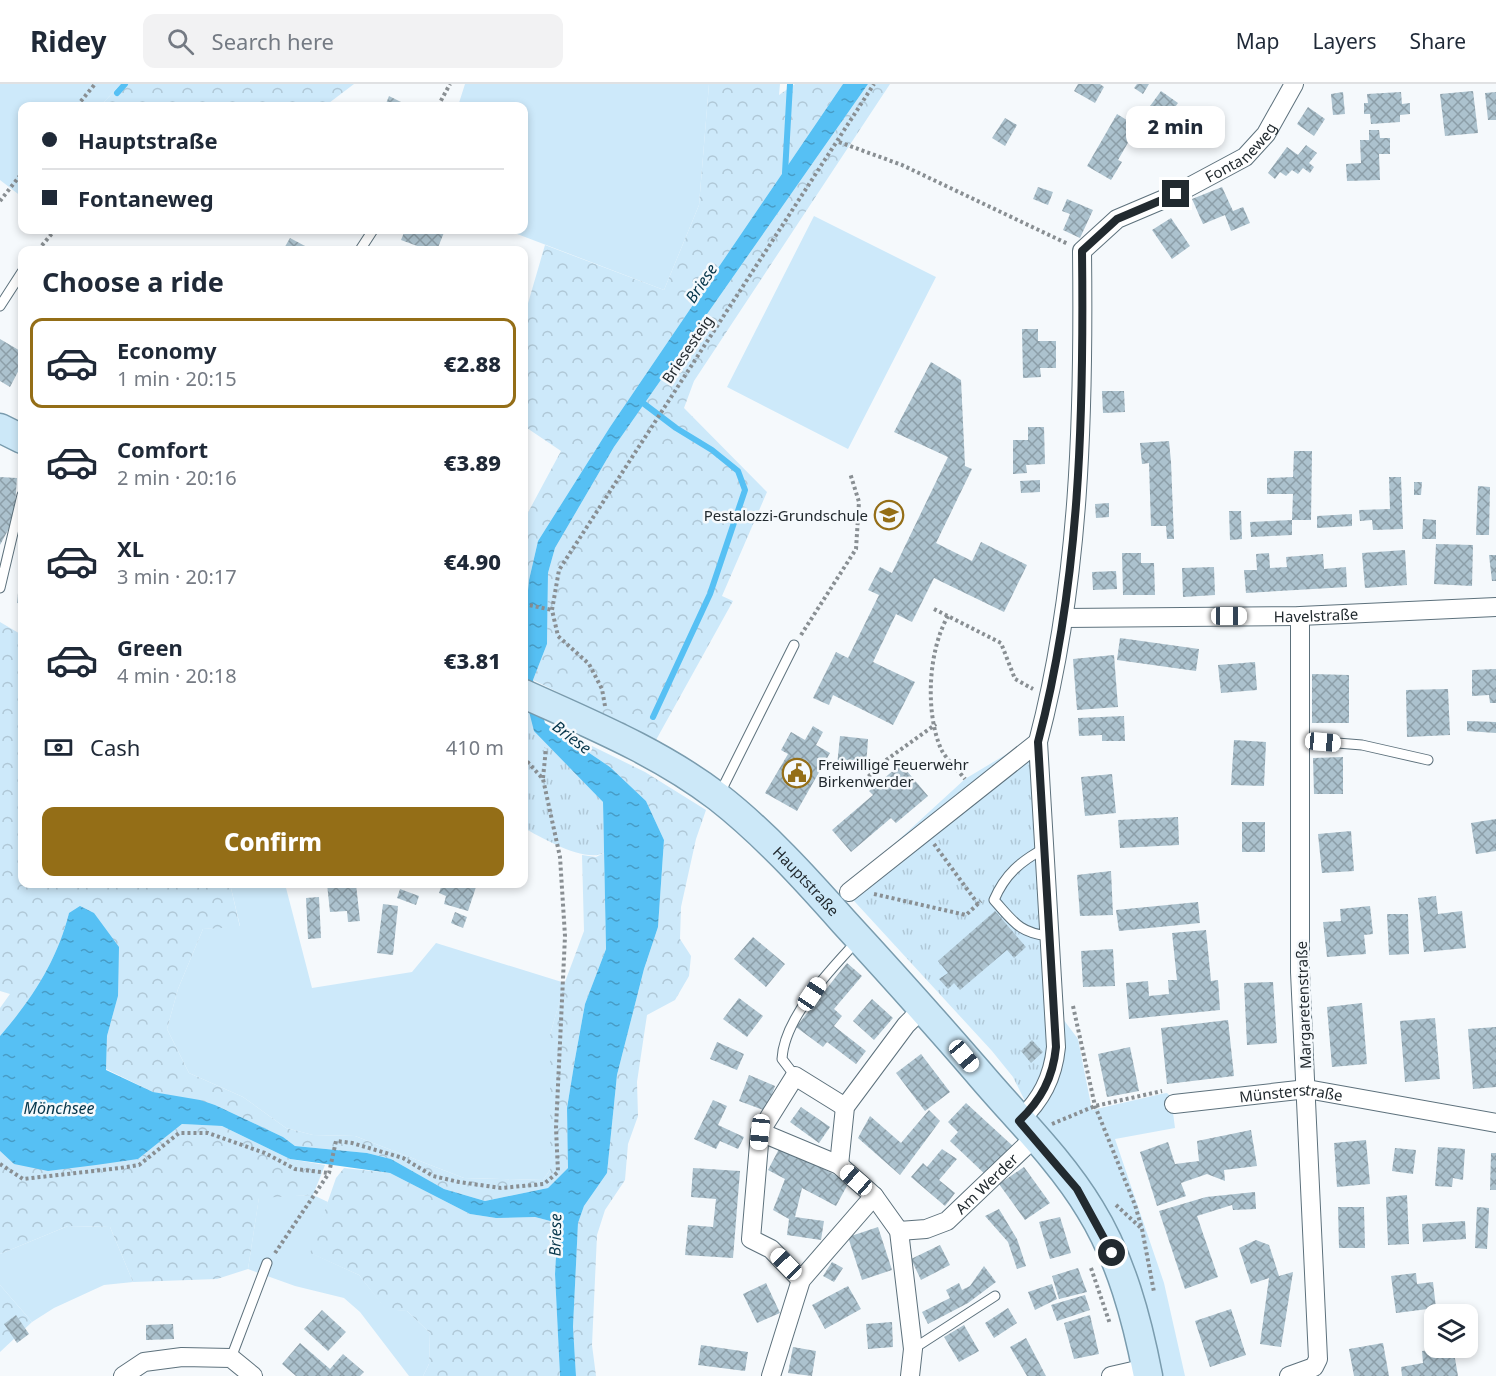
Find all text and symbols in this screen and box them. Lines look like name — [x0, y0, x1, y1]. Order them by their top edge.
search box — [143, 14, 563, 68]
text: Ridey — [30, 22, 107, 60]
icon: search — [164, 25, 197, 58]
text: Search here — [212, 26, 334, 56]
text: Map — [1236, 27, 1280, 55]
text: Layers — [1313, 27, 1377, 55]
text: Share — [1410, 27, 1466, 55]
callout: 2 min — [1126, 107, 1226, 149]
text: 2 min — [1148, 113, 1203, 140]
street label: Fontaneweg — [1201, 119, 1280, 187]
text: Hauptstraße — [78, 125, 218, 155]
route end — [1162, 180, 1189, 207]
text: Fontaneweg — [78, 183, 214, 213]
water label: Briese — [680, 259, 722, 307]
text: Choose a ride — [42, 263, 224, 300]
street label: Briesesteig — [657, 311, 717, 387]
text: Economy — [117, 335, 216, 365]
icon: car — [45, 336, 99, 390]
text: €2.88 — [444, 348, 501, 378]
text: 1 min · 20:15 — [117, 365, 237, 392]
text: Comfort — [117, 434, 208, 464]
icon: car — [45, 435, 99, 489]
text: €3.89 — [444, 447, 501, 477]
text: 2 min · 20:16 — [117, 464, 237, 491]
school or university icon: Pestalozzi-Grundschule — [873, 499, 905, 531]
place label: Pestalozzi-Grundschule — [704, 505, 868, 525]
text: XL — [117, 533, 144, 563]
icon: car — [45, 534, 99, 588]
text: €4.90 — [444, 546, 501, 576]
text: 3 min · 20:17 — [117, 563, 237, 590]
street label: Havelstraße — [1274, 603, 1359, 626]
car — [1211, 607, 1247, 625]
text: Green — [117, 632, 183, 662]
icon: car — [45, 633, 99, 687]
text: €3.81 — [444, 645, 501, 675]
text: 4 min · 20:18 — [117, 662, 237, 689]
water label: Briese — [548, 715, 596, 759]
icon: cash — [42, 731, 75, 764]
car — [1304, 731, 1342, 753]
text: Cash — [90, 732, 140, 762]
text: 410 m — [446, 734, 504, 761]
place label: Freiwillige Feuerwehr Birkenwerder — [818, 754, 969, 791]
public building icon: Freiwillige Feuerwehr Birkenwerder — [781, 757, 813, 789]
button: Confirm — [42, 807, 504, 876]
street label: Hauptstraße — [769, 842, 844, 920]
street label: Margaretenstraße — [1291, 941, 1315, 1069]
car — [794, 974, 830, 1014]
car — [946, 1036, 982, 1076]
street label: Münsterstraße — [1238, 1079, 1345, 1107]
water label: Mönchsee — [23, 1097, 95, 1119]
car — [749, 1113, 771, 1151]
street label: Am Werder — [951, 1149, 1022, 1218]
car — [837, 1161, 875, 1199]
water label: Briese — [544, 1213, 566, 1257]
route start — [1098, 1239, 1125, 1266]
car — [767, 1245, 805, 1283]
map controls — [1424, 1304, 1478, 1358]
button: layers — [1424, 1304, 1478, 1358]

